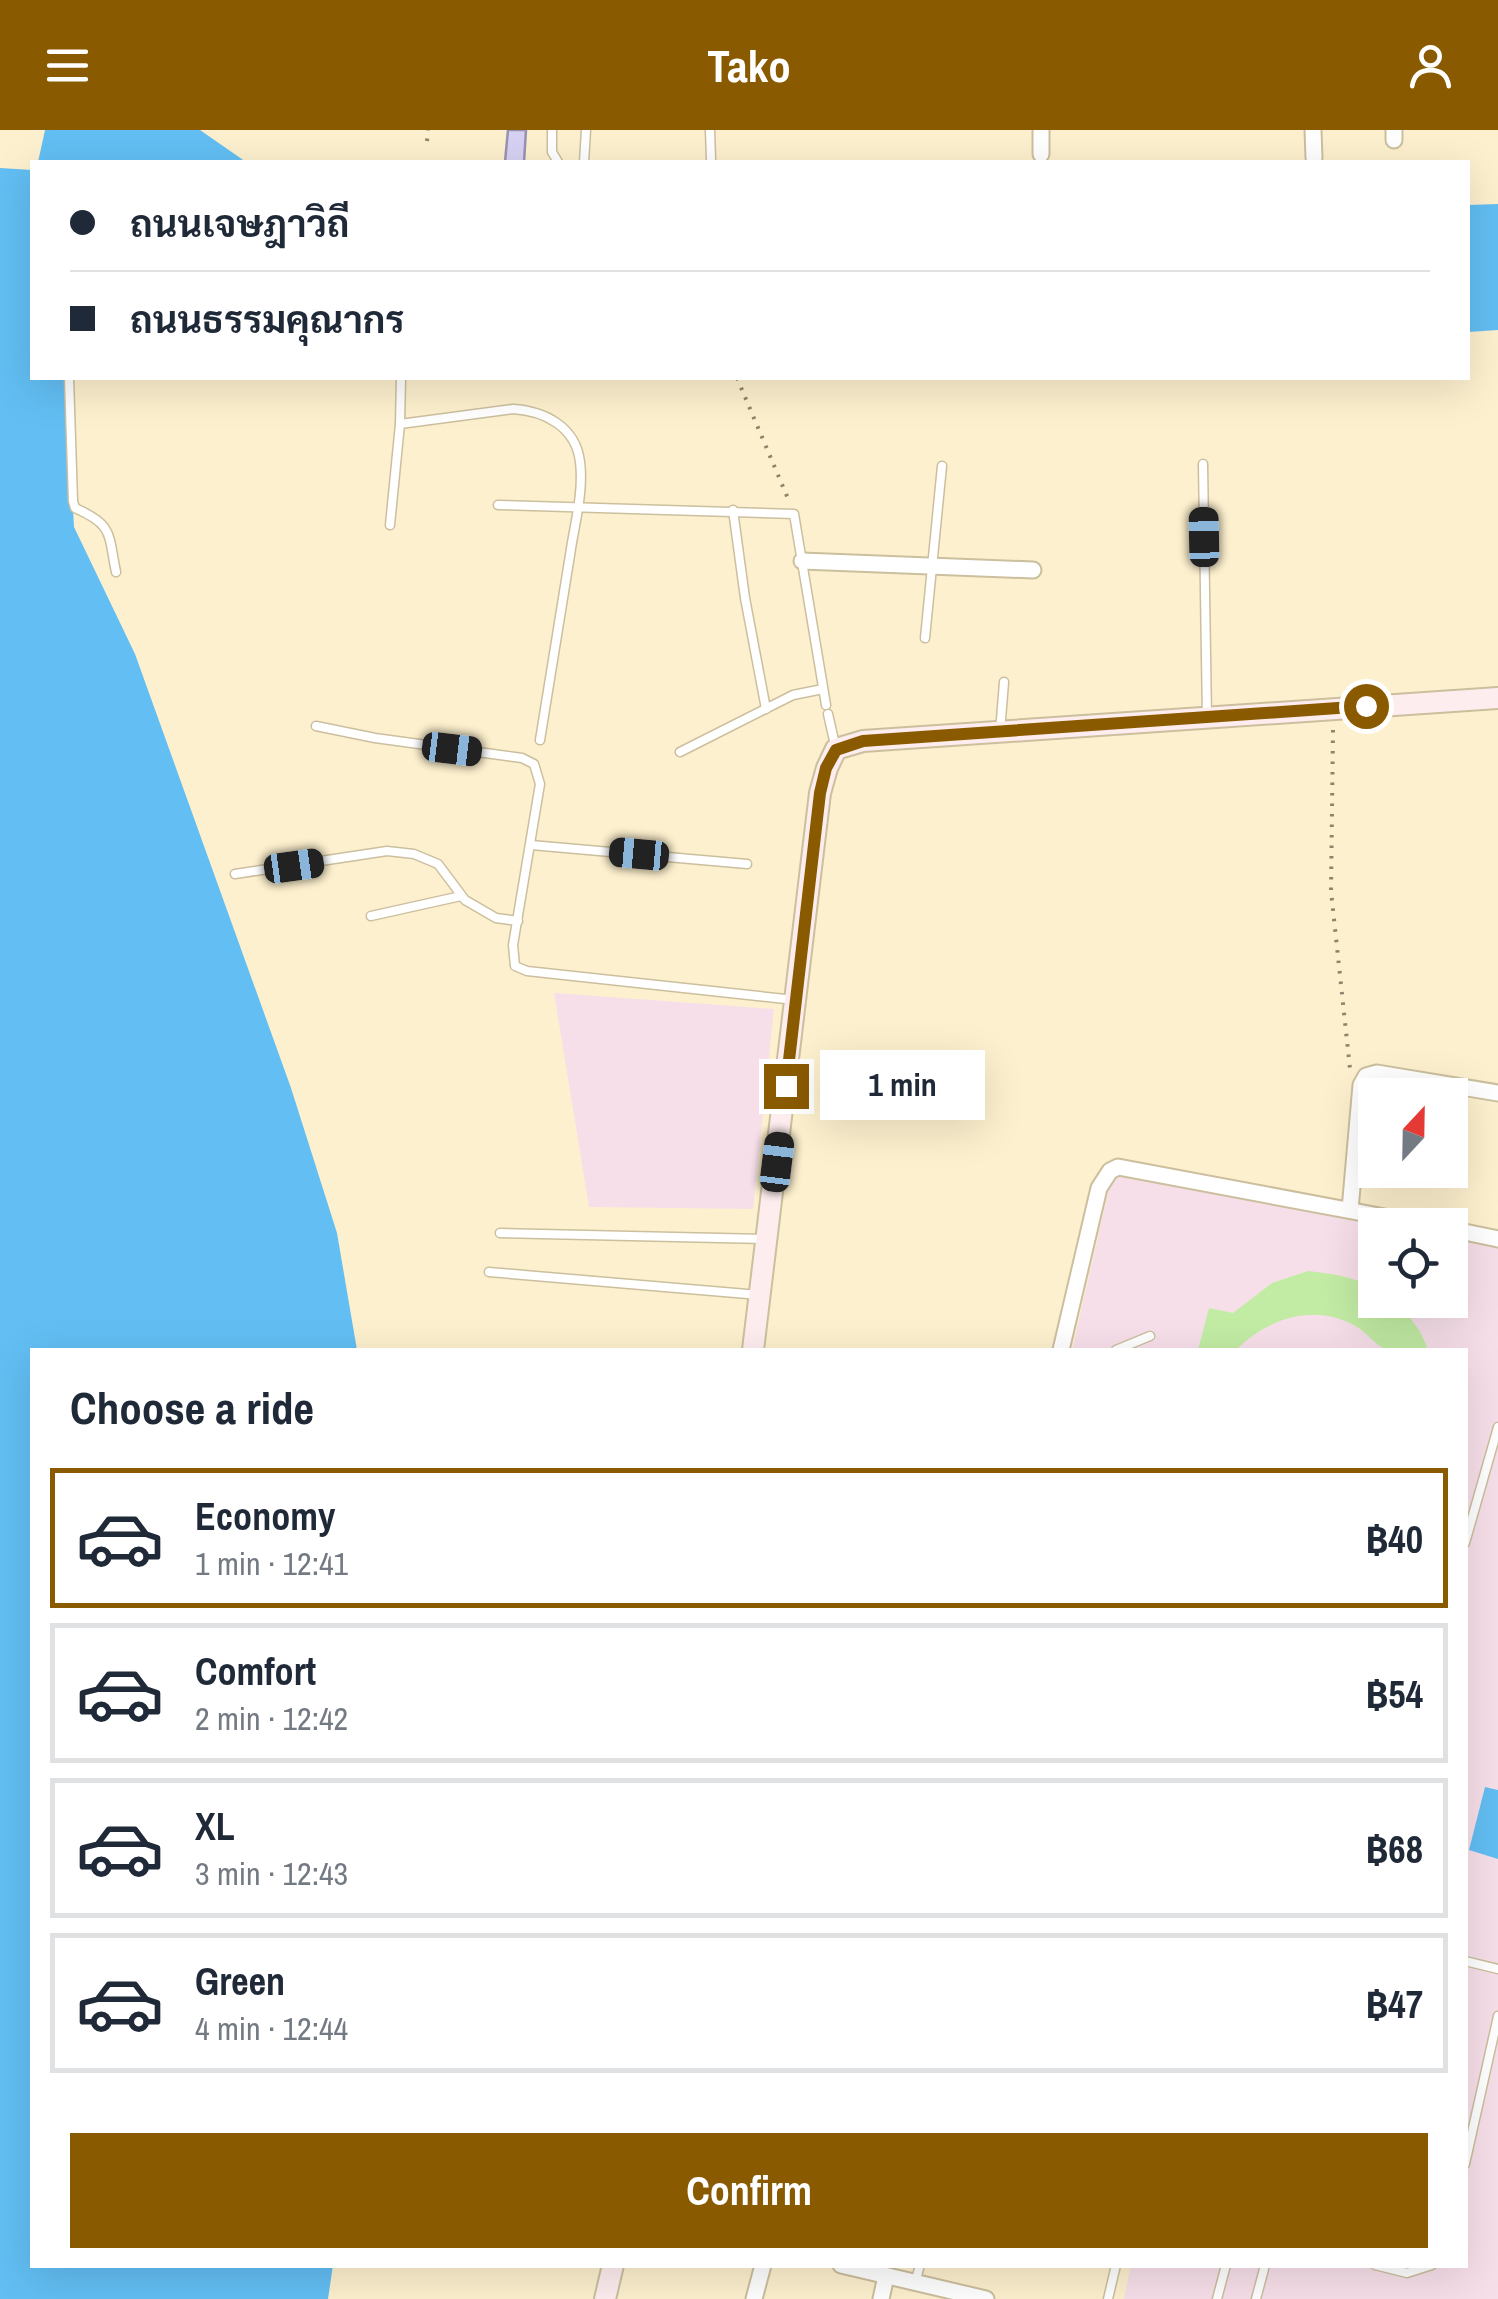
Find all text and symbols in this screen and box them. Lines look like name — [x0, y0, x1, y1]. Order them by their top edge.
text: Tako — [707, 35, 791, 96]
icon: menu — [40, 38, 95, 93]
icon: person — [1403, 38, 1458, 93]
text: ถนนเจษฎาวิถี — [130, 198, 350, 249]
text: ถนนธรรมคุณากร — [130, 294, 404, 345]
car — [1188, 507, 1220, 567]
route start — [1344, 684, 1389, 729]
car — [420, 730, 484, 768]
car — [608, 836, 670, 872]
car — [262, 847, 326, 885]
callout: 1 min — [821, 1051, 986, 1121]
text: 1 min — [868, 1063, 937, 1106]
route end — [764, 1064, 809, 1109]
north arrow — [1358, 1078, 1468, 1188]
map controls — [1358, 1078, 1468, 1318]
car — [758, 1130, 796, 1194]
button: locate — [1358, 1208, 1468, 1318]
text: Choose a ride — [70, 1377, 314, 1438]
text: Economy — [195, 1491, 335, 1542]
icon: car — [75, 1493, 165, 1583]
text: ฿40 — [1365, 1514, 1423, 1565]
text: 1 min · 12:41 — [195, 1542, 348, 1585]
text: Comfort — [195, 1646, 316, 1697]
icon: car — [75, 1648, 165, 1738]
text: ฿54 — [1365, 1669, 1423, 1720]
text: 2 min · 12:42 — [195, 1697, 348, 1740]
text: XL — [195, 1801, 235, 1852]
icon: car — [75, 1803, 165, 1893]
text: ฿68 — [1365, 1824, 1423, 1875]
text: 3 min · 12:43 — [195, 1852, 348, 1895]
text: Green — [195, 1956, 285, 2007]
icon: car — [75, 1958, 165, 2048]
text: ฿47 — [1365, 1979, 1423, 2030]
text: 4 min · 12:44 — [195, 2007, 348, 2050]
button: Confirm — [70, 2133, 1428, 2248]

